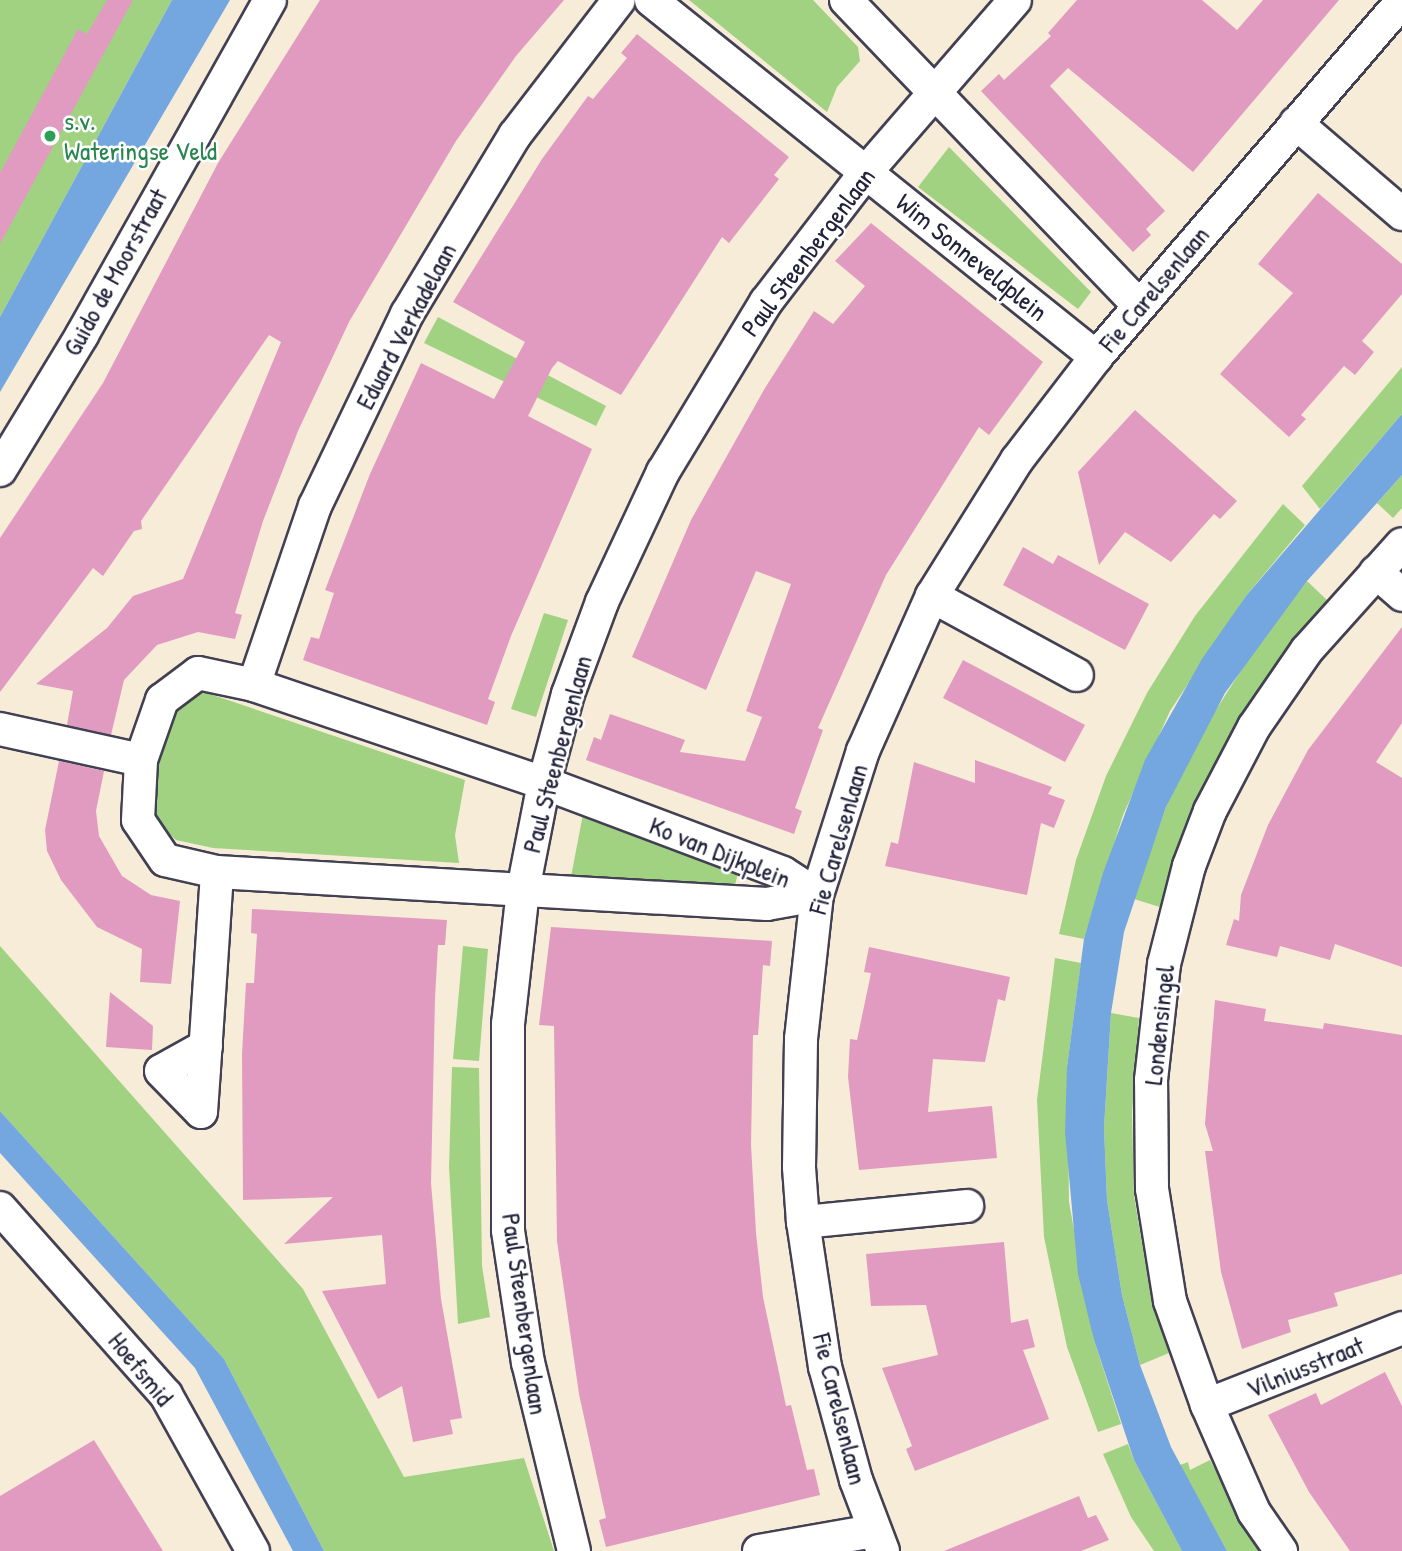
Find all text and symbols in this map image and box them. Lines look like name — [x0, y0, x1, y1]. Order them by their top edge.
place label: s.v. Wateringse Veld — [64, 105, 217, 166]
marker: s.v. Wateringse Veld — [42, 128, 58, 144]
street label: Paul Steenbergenlaan — [734, 162, 882, 342]
street label: Guido de Moorstraat — [56, 183, 174, 361]
street label: Wim Sonneveldplein — [890, 186, 1054, 328]
street label: Fie Carelsenlaan — [1092, 220, 1216, 358]
street label: Eduard Verkadelaan — [349, 238, 463, 414]
street label: Paul Steenbergenlaan — [516, 652, 598, 856]
street label: Fie Carelsenlaan — [802, 760, 874, 918]
street label: Ko van Dijkplein — [645, 810, 795, 894]
street label: Londensingel — [1137, 963, 1181, 1087]
street label: Paul Steenbergenlaan — [495, 1211, 555, 1417]
street label: Hoefsmid — [102, 1326, 180, 1412]
street label: Vilniusstraat — [1242, 1329, 1368, 1405]
street label: Fie Carelsenlaan — [806, 1330, 874, 1488]

